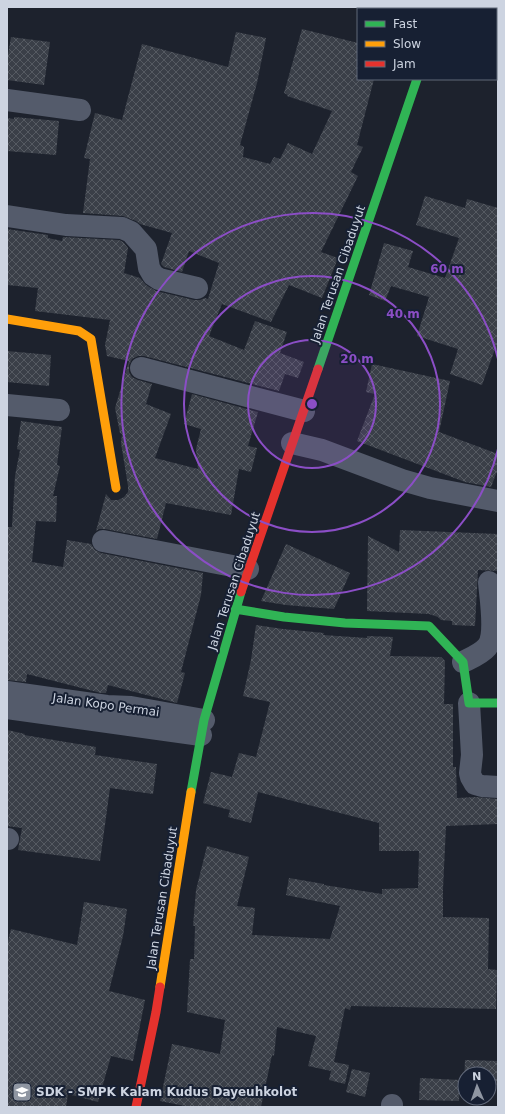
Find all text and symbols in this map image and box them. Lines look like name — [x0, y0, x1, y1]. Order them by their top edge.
legend — [357, 8, 497, 80]
text: Fast — [393, 17, 417, 31]
text: Slow — [393, 37, 421, 51]
text: Jam — [392, 57, 416, 71]
street label: Jalan Terusan Cibaduyut — [308, 203, 368, 346]
text: 60 m — [430, 262, 464, 276]
text: 40 m — [386, 307, 420, 321]
text: 20 m — [340, 352, 374, 366]
centre of rings — [305, 397, 319, 411]
street label: Jalan Terusan Cibaduyut — [205, 510, 263, 653]
street label: Jalan Kopo Permai — [51, 690, 160, 719]
street label: Jalan Terusan Cibaduyut — [144, 825, 180, 971]
north arrow — [457, 1066, 497, 1106]
text: N — [472, 1070, 482, 1083]
school or university icon: SDK - SMPK Kalam Kudus Dayeuhkolot — [11, 1081, 33, 1103]
place label: SDK - SMPK Kalam Kudus Dayeuhkolot — [36, 1085, 297, 1099]

